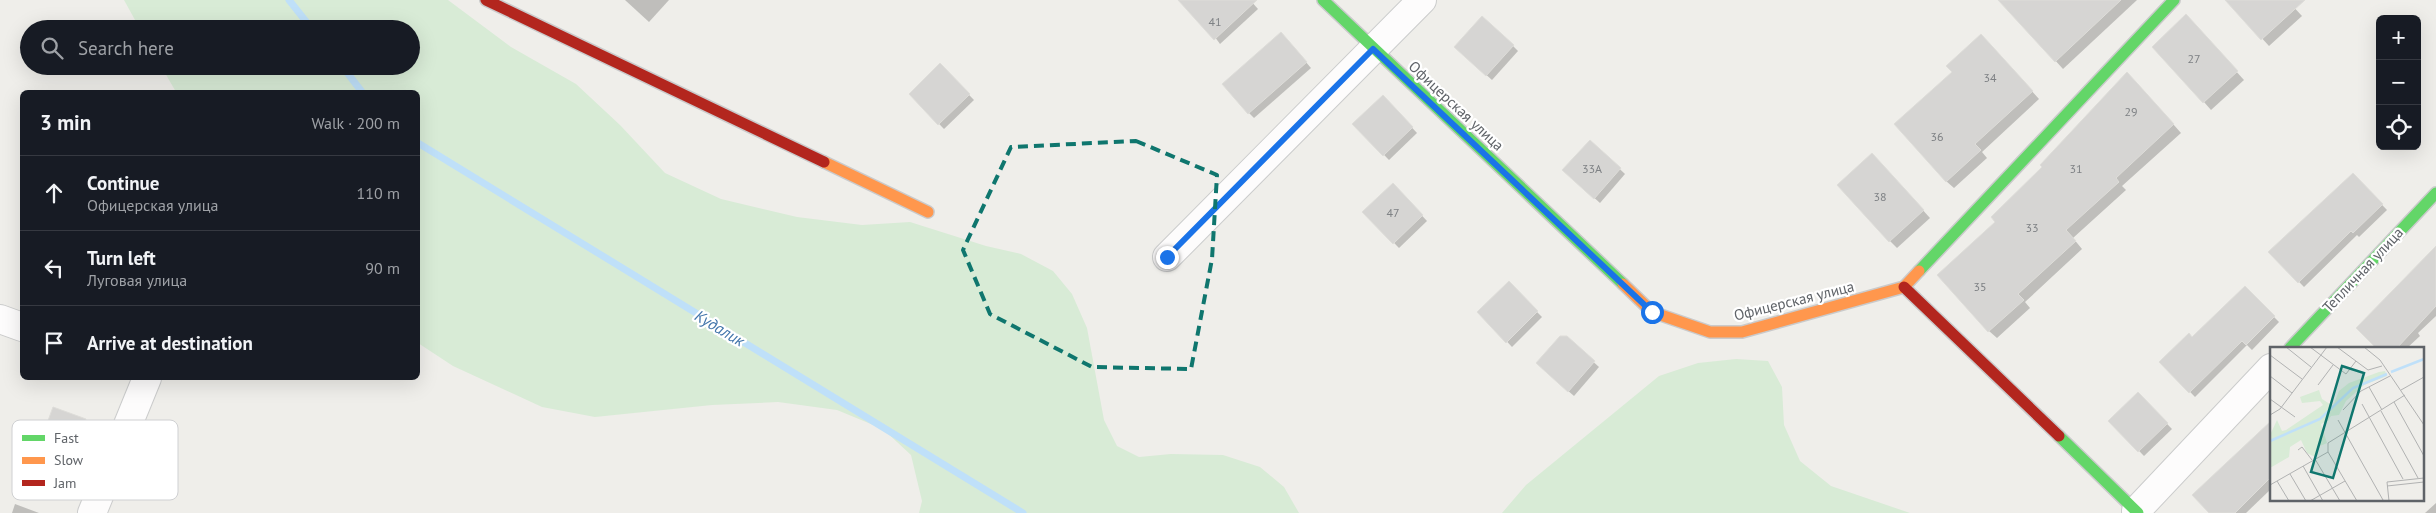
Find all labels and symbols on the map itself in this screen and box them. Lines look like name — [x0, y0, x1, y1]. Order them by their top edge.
house number: 41 — [1208, 14, 1222, 29]
house number: 27 — [2187, 51, 2201, 66]
street label: Офицерская улица — [1405, 57, 1508, 155]
house number: 34 — [1983, 70, 1997, 85]
house number: 29 — [2124, 104, 2138, 119]
house number: 36 — [1930, 129, 1944, 144]
house number: 33А — [1582, 161, 1602, 176]
house number: 31 — [2069, 161, 2083, 176]
house number: 38 — [1873, 189, 1887, 204]
house number: 47 — [1386, 205, 1400, 220]
house number: 33 — [2025, 220, 2039, 235]
street label: Тепличная улица — [2318, 223, 2407, 316]
route end — [1156, 246, 1179, 269]
street label: Офицерская улица — [1732, 276, 1856, 325]
house number: 35 — [1973, 279, 1987, 294]
route start — [1641, 301, 1664, 324]
water label: Кудалик — [691, 305, 749, 351]
inset map — [2270, 347, 2424, 500]
legend — [12, 420, 178, 500]
text: Fast — [54, 429, 79, 447]
text: Slow — [54, 451, 84, 469]
text: Jam — [53, 474, 76, 492]

